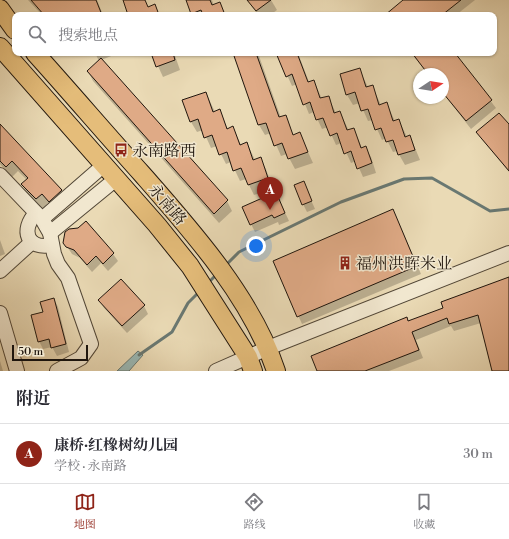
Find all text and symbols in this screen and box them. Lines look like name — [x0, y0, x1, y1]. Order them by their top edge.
search box — [12, 12, 497, 56]
icon: search — [26, 23, 48, 45]
text: 搜索地点 — [58, 26, 118, 45]
north arrow — [413, 68, 449, 104]
place label: 永南路西 — [132, 141, 196, 161]
bus stop icon: 永南路西 — [113, 142, 129, 158]
pin: A — [257, 177, 283, 210]
street label: 永南路 — [144, 180, 191, 229]
your location — [246, 236, 266, 256]
place label: 福州洪晖米业 — [356, 254, 452, 274]
building icon: 福州洪晖米业 — [337, 255, 353, 271]
scale bar — [12, 343, 88, 362]
text: 50 m — [18, 345, 43, 359]
text: 附近 — [16, 388, 50, 410]
text: 康桥·红橡树幼儿园 — [54, 436, 178, 455]
text: A — [24, 446, 34, 462]
text: 30 m — [463, 446, 493, 462]
text: 学校 · 永南路 — [54, 458, 127, 474]
tab: 地图 — [74, 491, 96, 532]
tab: 路线 — [243, 491, 265, 532]
tab: 收藏 — [413, 491, 435, 532]

